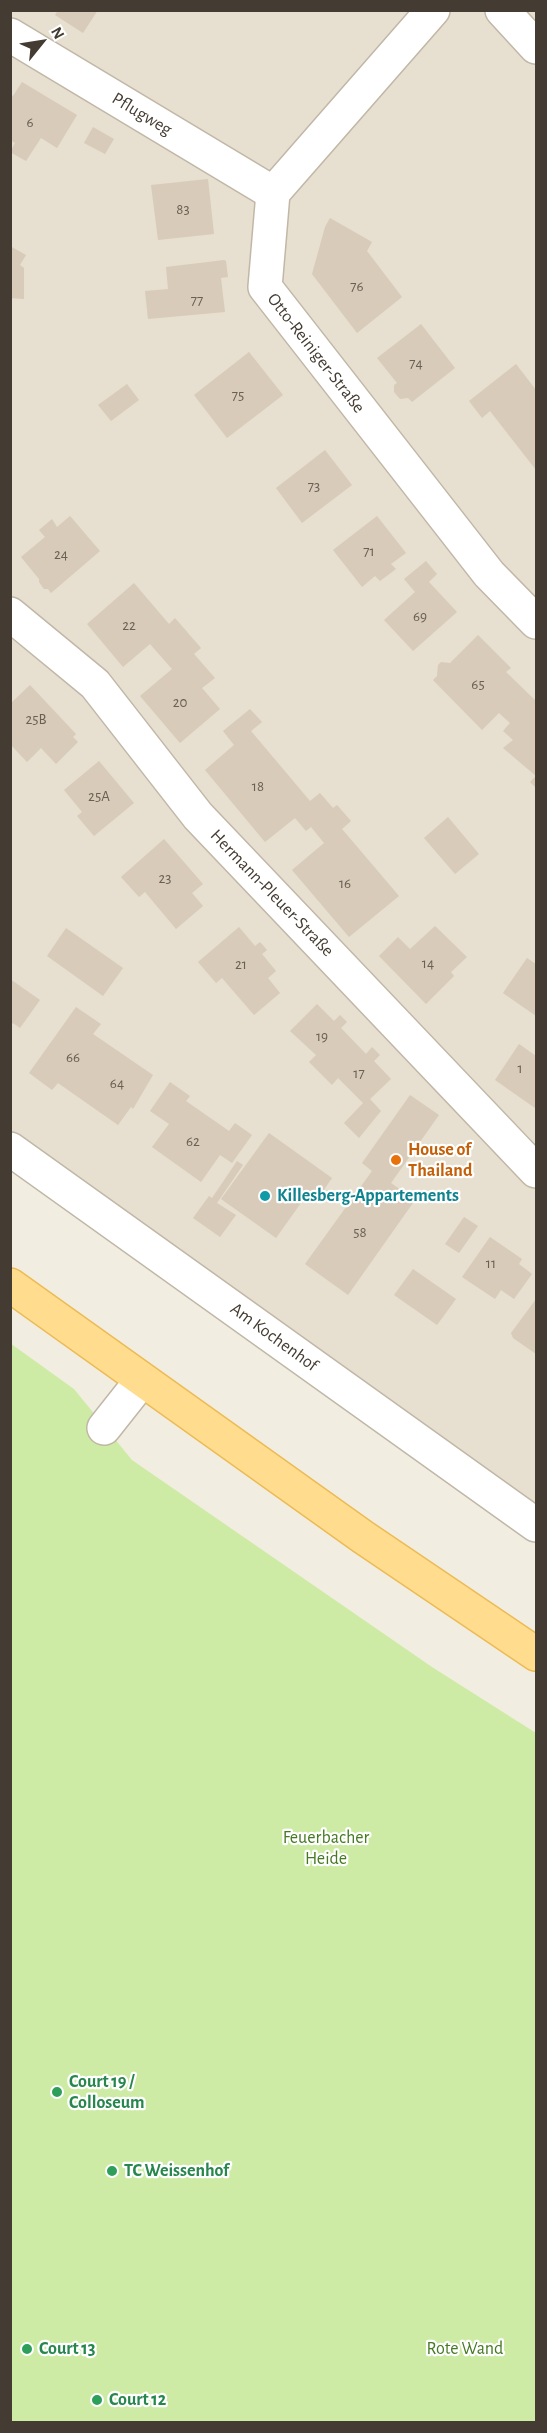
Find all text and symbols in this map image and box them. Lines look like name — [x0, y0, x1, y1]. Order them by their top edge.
north arrow — [12, 12, 72, 72]
text: N — [48, 24, 67, 42]
street label: Pflugweg — [108, 88, 176, 140]
house number: 6 — [26, 113, 34, 131]
house number: 83 — [176, 200, 190, 218]
house number: 76 — [350, 277, 364, 295]
street label: Otto-Reiniger-Straße — [262, 289, 370, 417]
house number: 77 — [191, 291, 203, 309]
house number: 74 — [409, 354, 423, 372]
house number: 75 — [232, 386, 244, 404]
house number: 73 — [308, 477, 320, 495]
house number: 71 — [363, 542, 375, 560]
house number: 24 — [54, 545, 68, 563]
house number: 69 — [413, 607, 427, 625]
house number: 22 — [122, 616, 136, 634]
house number: 65 — [471, 675, 485, 693]
house number: 20 — [173, 693, 187, 711]
house number: 25B — [25, 710, 47, 728]
house number: 18 — [252, 777, 264, 795]
house number: 25A — [88, 787, 110, 805]
street label: Hermann-Pleuer-Straße — [206, 825, 338, 961]
house number: 23 — [158, 869, 172, 887]
house number: 16 — [339, 874, 351, 892]
house number: 14 — [422, 954, 434, 972]
house number: 21 — [235, 955, 247, 973]
house number: 19 — [316, 1027, 328, 1045]
house number: 66 — [66, 1048, 80, 1066]
house number: 1 — [517, 1059, 523, 1077]
house number: 17 — [353, 1064, 365, 1082]
house number: 64 — [110, 1074, 124, 1092]
house number: 62 — [186, 1132, 200, 1150]
place label: House of Thailand — [408, 1139, 472, 1182]
marker: House of Thailand — [389, 1153, 403, 1167]
place label: Killesberg-Appartements — [277, 1185, 459, 1207]
marker: Killesberg-Appartements — [258, 1189, 272, 1203]
house number: 58 — [353, 1223, 367, 1241]
house number: 11 — [486, 1254, 496, 1272]
street label: Am Kochenhof — [226, 1298, 322, 1376]
park label: Feuerbacher Heide — [283, 1827, 369, 1870]
place label: Court 19 / Colloseum — [69, 2071, 144, 2114]
marker: Court 19 / Colloseum — [50, 2085, 64, 2099]
place label: TC Weissenhof — [124, 2160, 229, 2182]
marker: TC Weissenhof — [105, 2164, 119, 2178]
place label: Court 13 — [39, 2338, 96, 2360]
park label: Rote Wand — [427, 2338, 503, 2360]
marker: Court 13 — [20, 2342, 34, 2356]
place label: Court 12 — [109, 2389, 166, 2411]
marker: Court 12 — [90, 2393, 104, 2407]

